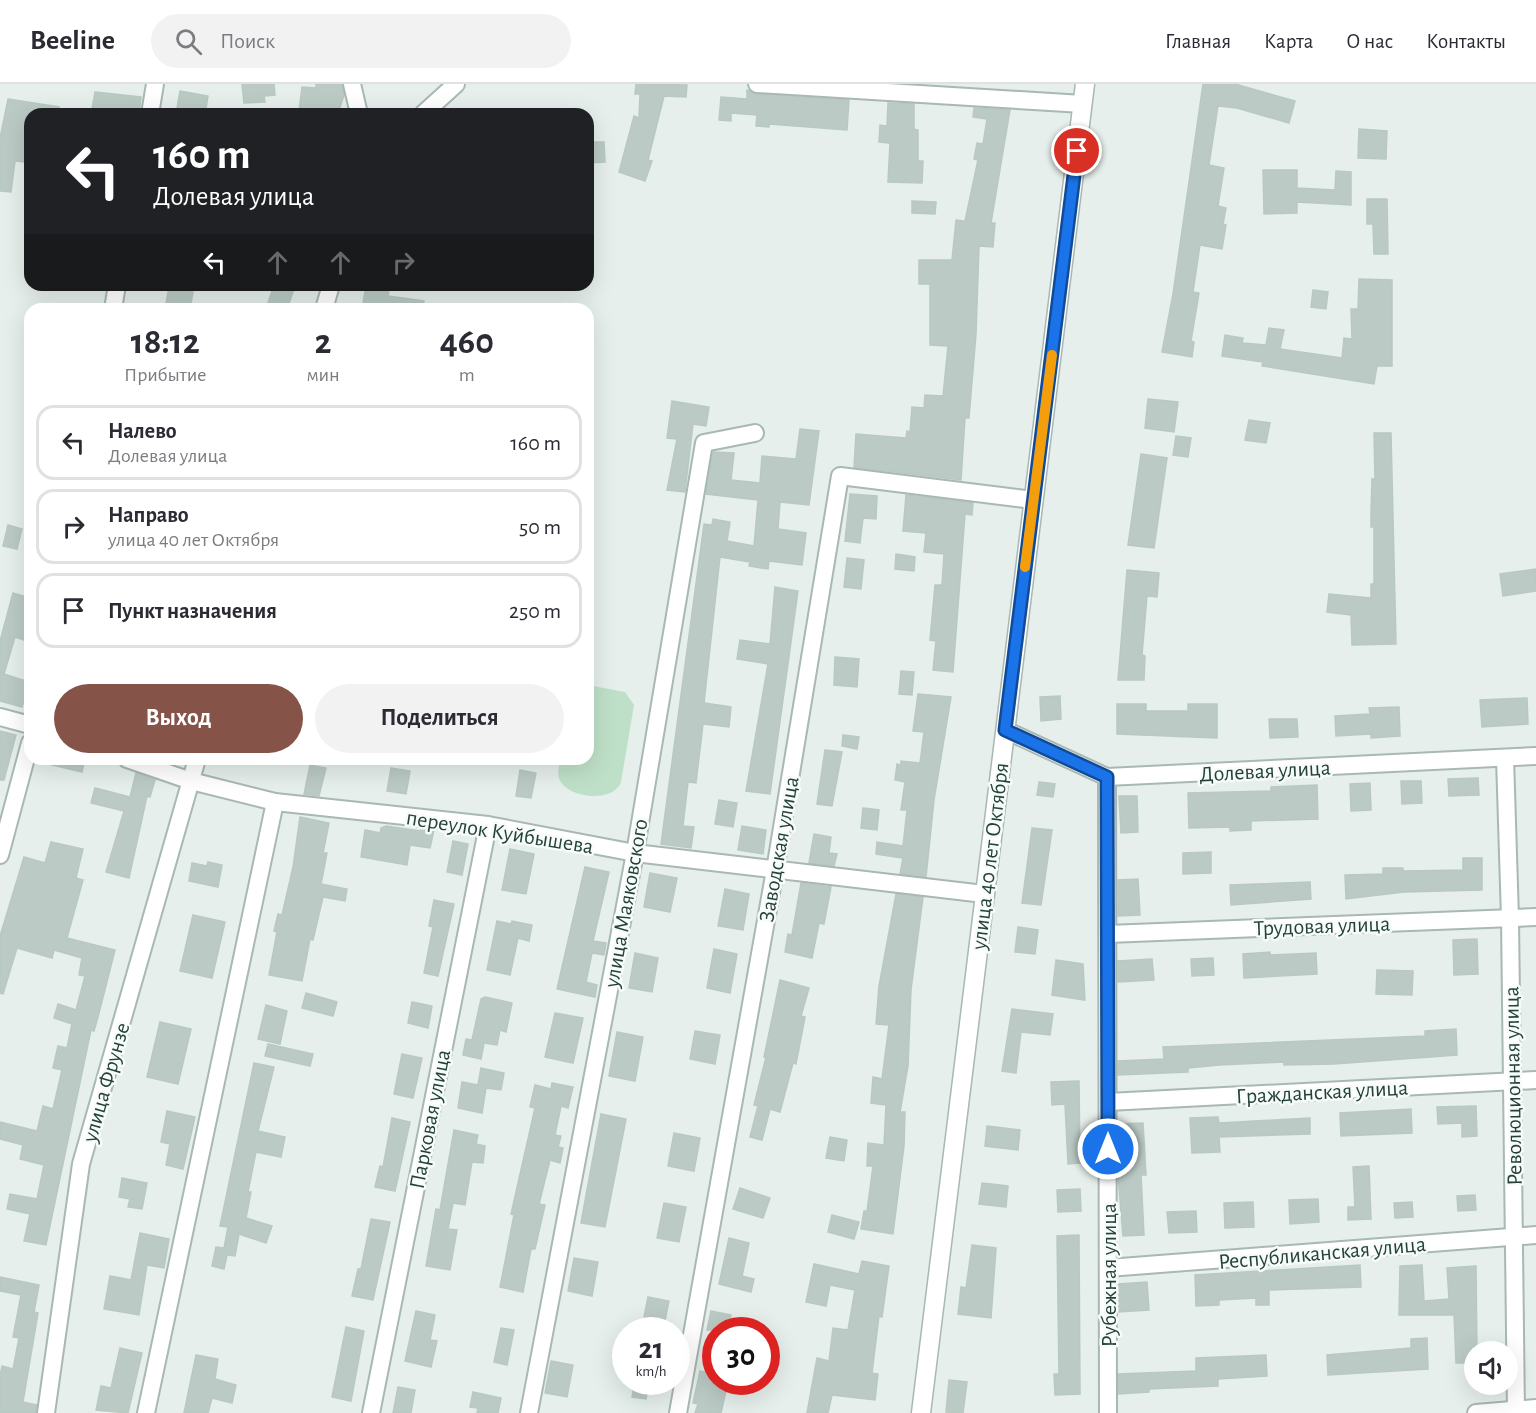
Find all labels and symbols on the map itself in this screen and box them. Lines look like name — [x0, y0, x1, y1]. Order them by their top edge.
pin — [1051, 125, 1102, 176]
street label: Долевая улица — [1199, 757, 1331, 785]
street label: улица 40 лет Октября — [967, 761, 1012, 952]
street label: Заводская улица — [755, 775, 803, 924]
street label: переулок Куйбышева — [405, 806, 595, 858]
street label: улица Маяковского — [600, 817, 652, 990]
street label: Трудовая улица — [1253, 913, 1391, 939]
street label: Революционная улица — [1500, 986, 1526, 1186]
street label: улица Фрунзе — [78, 1020, 134, 1146]
street label: Парковая улица — [406, 1048, 454, 1191]
street label: Гражданская улица — [1235, 1077, 1409, 1107]
position arrow — [1076, 1117, 1140, 1181]
street label: Рубежная улица — [1098, 1203, 1120, 1347]
street label: Республиканская улица — [1217, 1233, 1427, 1273]
speed limit sign: 30 — [702, 1317, 780, 1395]

